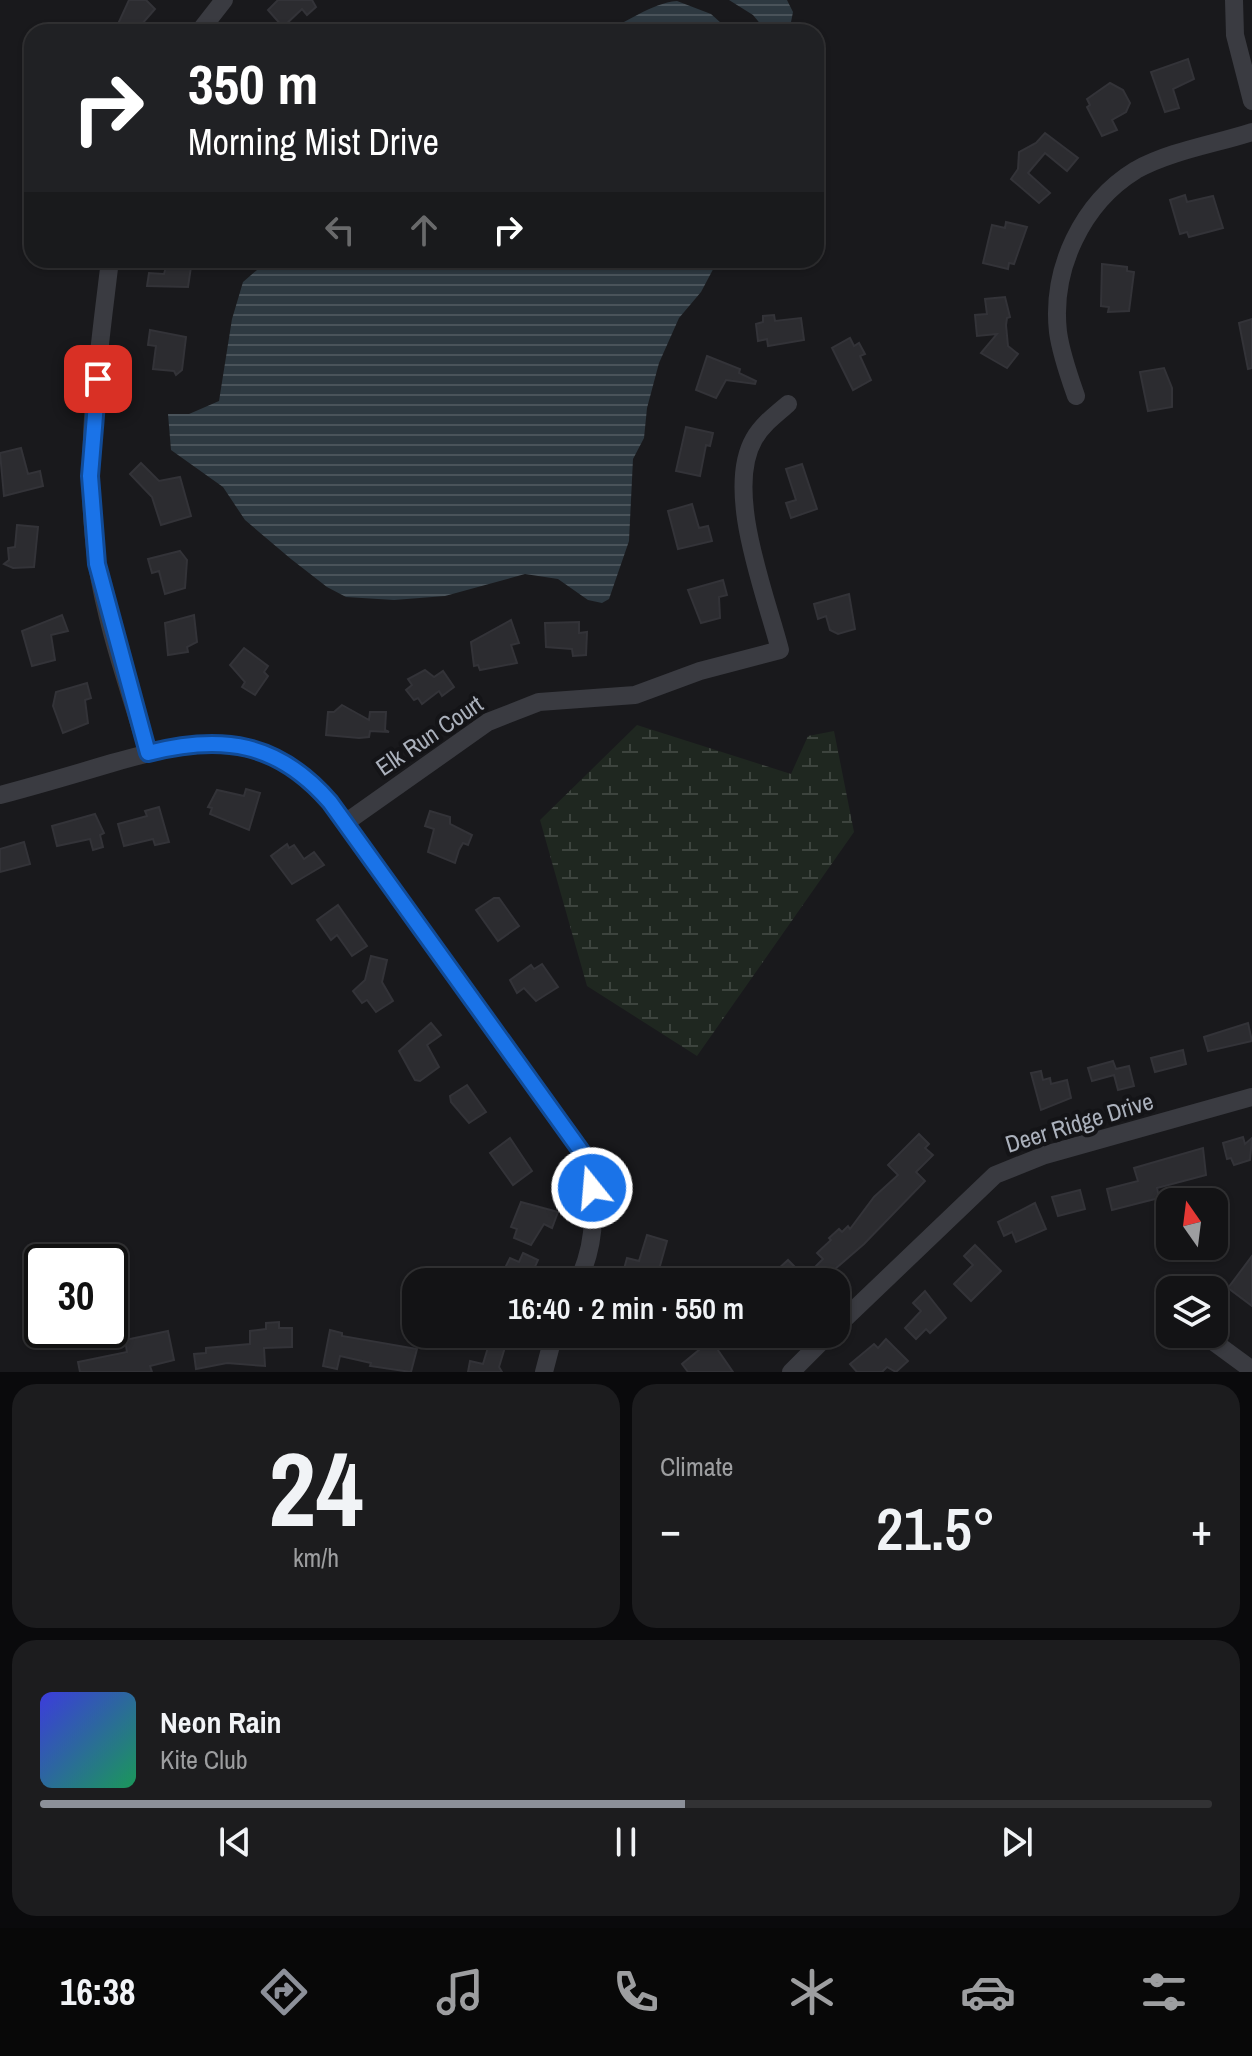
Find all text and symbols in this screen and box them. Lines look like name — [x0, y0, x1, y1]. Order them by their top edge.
text: 350 m — [188, 46, 318, 121]
icon: right — [56, 56, 160, 160]
text: Morning Mist Drive — [188, 118, 439, 166]
icon: left — [318, 208, 362, 252]
icon: ahead — [402, 208, 446, 252]
icon: right — [486, 208, 530, 252]
pin — [64, 345, 132, 413]
icon: arrive — [76, 357, 120, 401]
street label: Elk Run Court — [369, 687, 489, 783]
street label: Deer Ridge Drive — [1001, 1084, 1157, 1160]
position arrow — [550, 1146, 634, 1230]
north arrow — [1156, 1188, 1228, 1260]
map controls — [1156, 1188, 1228, 1348]
speed limit sign: 30 — [24, 1244, 128, 1348]
button: layers — [1156, 1276, 1228, 1348]
text: 16:40 · 2 min · 550 m — [508, 1288, 744, 1328]
text: 24 — [269, 1418, 363, 1558]
text: Climate — [660, 1449, 733, 1484]
text: 21.5° — [876, 1488, 996, 1569]
text: − — [660, 1499, 681, 1559]
text: + — [1191, 1499, 1212, 1559]
text: km/h — [293, 1540, 339, 1575]
text: Neon Rain — [160, 1702, 282, 1742]
text: Kite Club — [160, 1742, 248, 1777]
icon: previous — [213, 1820, 257, 1864]
icon: pause — [604, 1820, 648, 1864]
icon: next — [995, 1820, 1039, 1864]
icon: directions — [256, 1964, 312, 2020]
icon: music — [432, 1964, 488, 2020]
icon: phone — [608, 1964, 664, 2020]
icon: climate — [784, 1964, 840, 2020]
icon: car — [960, 1964, 1016, 2020]
icon: filters — [1136, 1964, 1192, 2020]
text: 16:38 — [60, 1968, 136, 2016]

